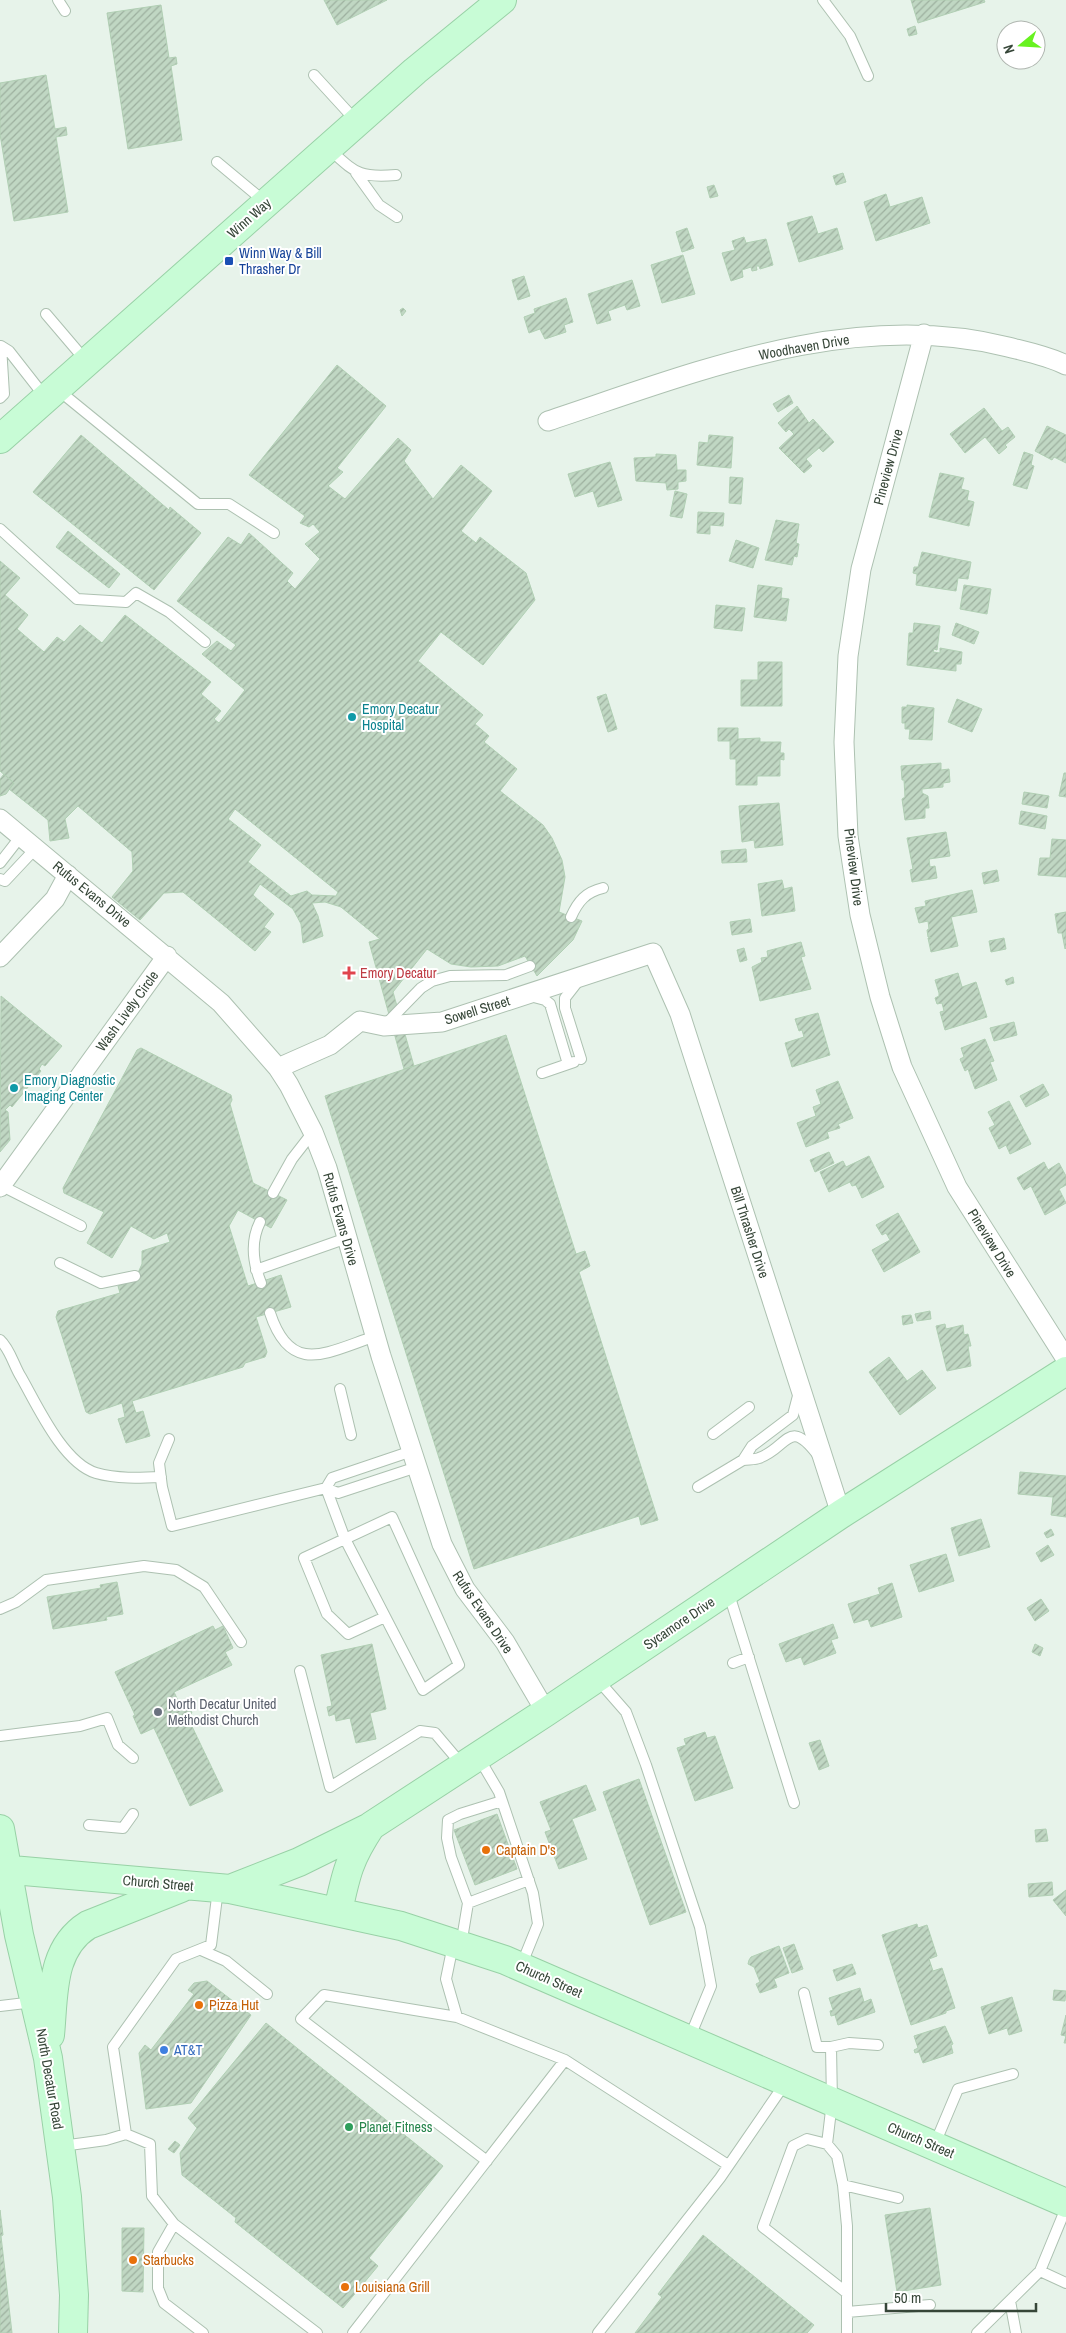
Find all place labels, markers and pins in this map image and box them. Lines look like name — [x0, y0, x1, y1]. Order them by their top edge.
place label: Winn Way & Bill Thrasher Dr — [239, 244, 322, 278]
marker: Winn Way & Bill Thrasher Dr — [223, 255, 235, 267]
place label: Emory Decatur Hospital — [362, 700, 439, 734]
marker: Emory Decatur Hospital — [346, 711, 358, 723]
place label: Emory Decatur — [360, 964, 437, 982]
marker: Emory Decatur — [342, 966, 356, 980]
place label: Emory Diagnostic Imaging Center — [24, 1071, 115, 1105]
marker: Emory Diagnostic Imaging Center — [8, 1082, 20, 1094]
place label: North Decatur United Methodist Church — [168, 1695, 276, 1729]
marker: North Decatur United Methodist Church — [152, 1706, 164, 1718]
place label: Captain D's — [496, 1841, 556, 1859]
marker: Captain D's — [480, 1844, 492, 1856]
place label: Pizza Hut — [209, 1996, 259, 2014]
marker: Pizza Hut — [193, 1999, 205, 2011]
place label: AT&T — [173, 2041, 203, 2059]
marker: AT&T — [158, 2044, 170, 2056]
place label: Planet Fitness — [359, 2118, 433, 2136]
marker: Planet Fitness — [343, 2121, 355, 2133]
place label: Starbucks — [143, 2251, 194, 2269]
marker: Starbucks — [127, 2254, 139, 2266]
place label: Louisiana Grill — [355, 2278, 430, 2296]
marker: Louisiana Grill — [339, 2281, 351, 2293]

